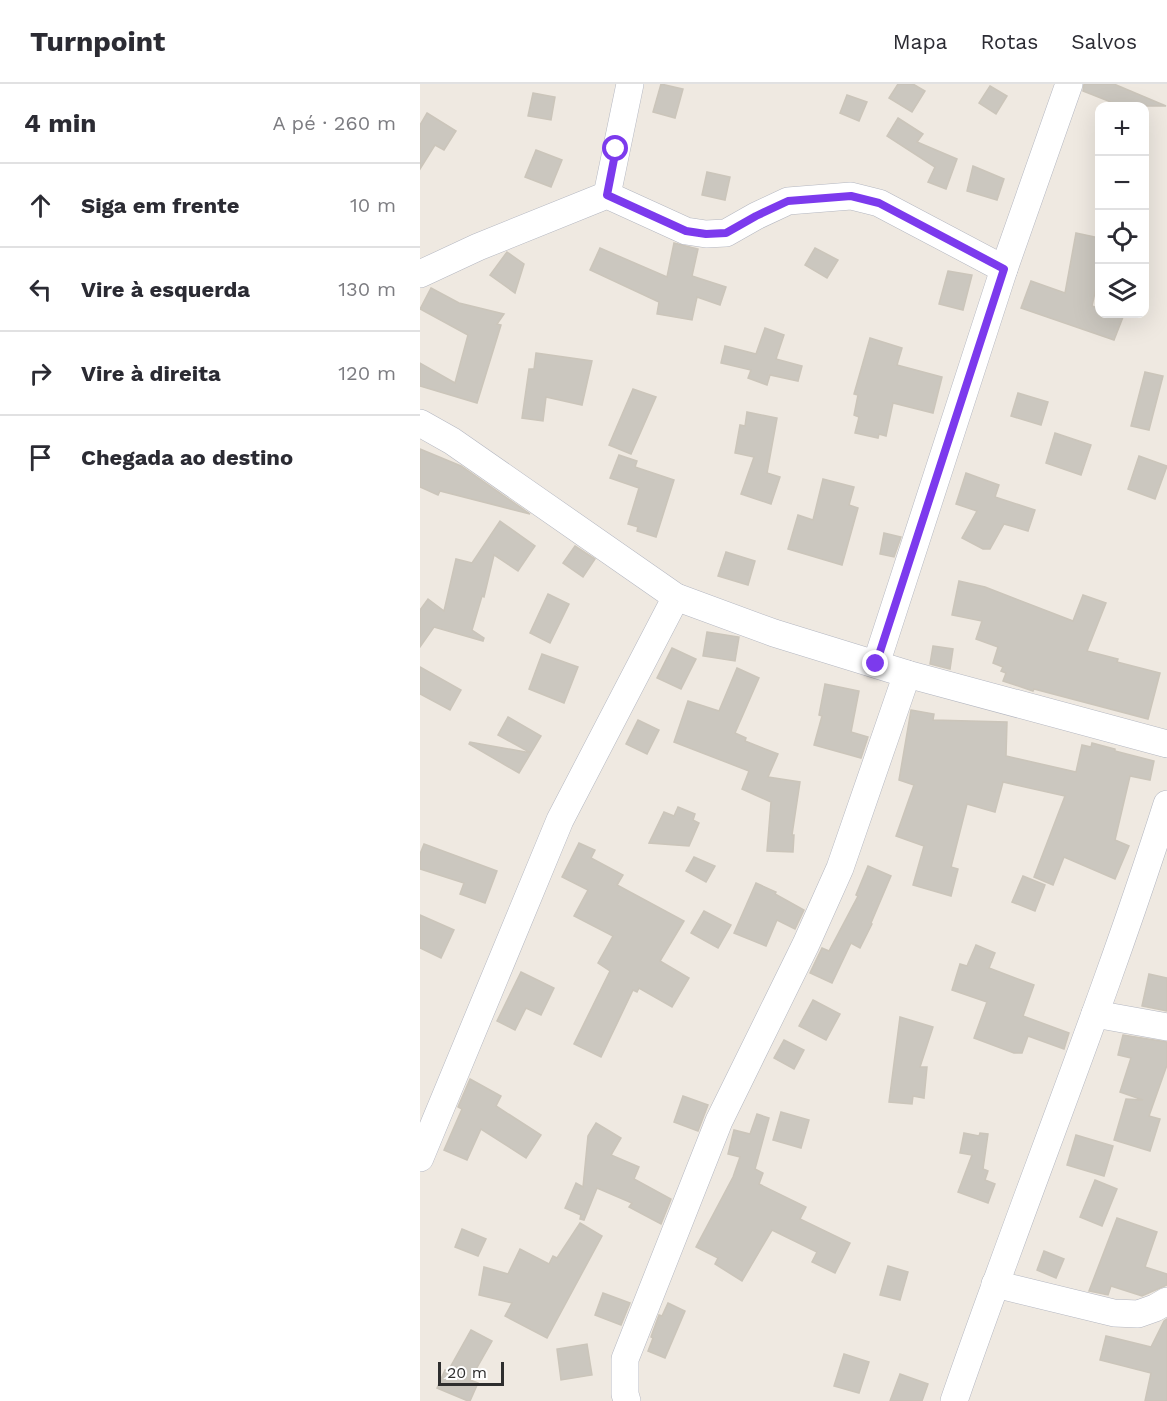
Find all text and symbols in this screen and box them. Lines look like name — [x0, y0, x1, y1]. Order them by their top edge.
text: Turnpoint — [30, 25, 165, 58]
text: Mapa — [893, 29, 947, 54]
text: Rotas — [980, 29, 1038, 54]
text: Salvos — [1071, 29, 1137, 54]
map controls — [1095, 102, 1149, 318]
button: + — [1095, 102, 1149, 156]
text: 4 min — [24, 108, 96, 138]
text: A pé · 260 m — [272, 111, 396, 135]
route start — [602, 135, 628, 161]
button: − — [1095, 156, 1149, 210]
icon: ahead — [24, 189, 57, 222]
text: Siga em frente — [81, 193, 239, 218]
text: 10 m — [350, 193, 396, 217]
button: locate — [1095, 210, 1149, 264]
button: layers — [1095, 264, 1149, 318]
icon: left — [24, 273, 57, 306]
text: Vire à esquerda — [81, 277, 250, 302]
text: 130 m — [338, 277, 396, 301]
icon: right — [24, 357, 57, 390]
text: Vire à direita — [81, 361, 221, 386]
text: 120 m — [338, 361, 396, 385]
icon: arrive — [24, 441, 57, 474]
text: Chegada ao destino — [81, 445, 293, 470]
route end — [862, 650, 888, 676]
scale bar — [438, 1359, 504, 1386]
text: 20 m — [447, 1363, 487, 1382]

